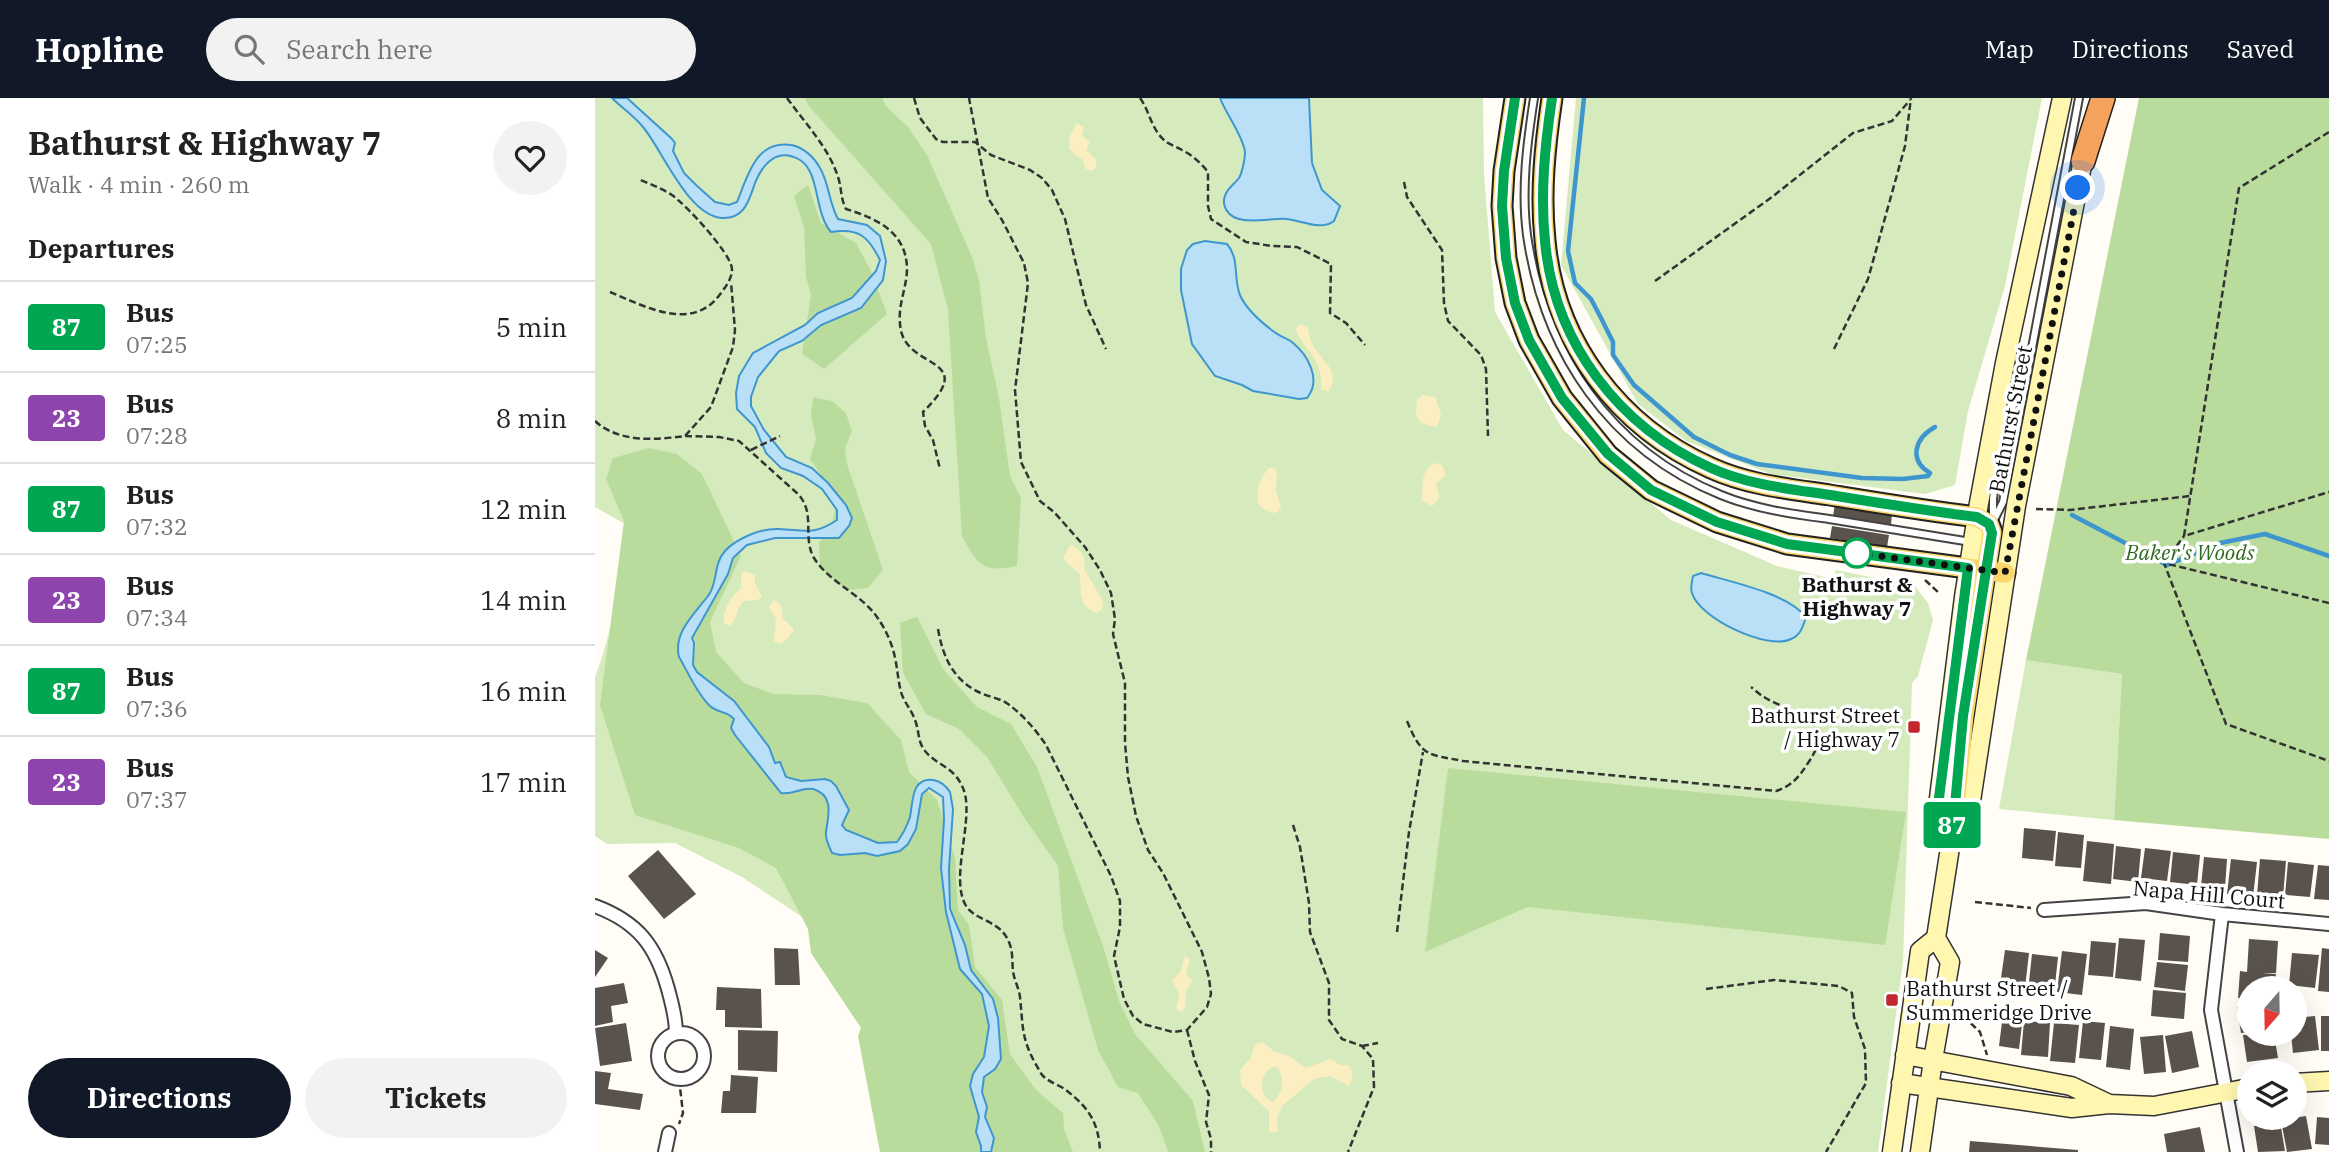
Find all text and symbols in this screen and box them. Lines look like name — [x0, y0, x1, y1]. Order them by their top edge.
search box — [206, 18, 696, 81]
text: Hopline — [35, 28, 164, 71]
icon: search — [230, 30, 268, 68]
text: Search here — [286, 32, 433, 66]
text: Map — [1985, 33, 2034, 65]
text: Directions — [2072, 33, 2189, 65]
text: Saved — [2227, 33, 2294, 65]
text: Bathurst & Highway 7 — [28, 121, 381, 164]
button: heart — [493, 121, 567, 195]
text: Walk · 4 min · 260 m — [28, 169, 250, 199]
your location — [2060, 170, 2095, 205]
text: Departures — [28, 231, 174, 265]
text: Bus — [126, 295, 174, 329]
text: 5 min — [496, 310, 567, 344]
text: 87 — [52, 311, 81, 343]
text: 07:25 — [126, 329, 188, 359]
street label: Bathurst Street — [1982, 343, 2038, 495]
text: Bus — [126, 386, 174, 420]
text: 8 min — [496, 401, 567, 435]
text: 23 — [52, 402, 81, 434]
text: 07:28 — [126, 420, 188, 450]
text: Bus — [126, 477, 174, 511]
text: 12 min — [480, 492, 567, 526]
text: 87 — [52, 493, 81, 525]
text: 07:32 — [126, 511, 188, 541]
marker: Bathurst & Highway 7 — [1842, 538, 1872, 568]
park label: Baker's Woods — [2125, 538, 2255, 566]
text: Bus — [126, 568, 174, 602]
place label: Bathurst & Highway 7 — [1801, 570, 1913, 622]
text: 14 min — [480, 583, 567, 617]
text: 23 — [52, 584, 81, 616]
text: 07:34 — [126, 602, 188, 632]
text: Bus — [126, 659, 174, 693]
text: 16 min — [480, 674, 567, 708]
text: 87 — [52, 675, 81, 707]
text: 07:36 — [126, 693, 188, 723]
place label: Bathurst Street / Highway 7 — [1750, 701, 1900, 753]
marker: Bathurst Street / Highway 7 — [1906, 719, 1922, 735]
text: Bus — [126, 750, 174, 784]
text: 17 min — [480, 765, 567, 799]
text: 23 — [52, 766, 81, 798]
text: 07:37 — [126, 784, 188, 814]
line badge: 87 — [1921, 802, 1983, 848]
text: 87 — [1938, 809, 1966, 841]
street label: Napa Hill Court — [2132, 873, 2286, 915]
place label: Bathurst Street / Summeridge Drive — [1906, 974, 2092, 1026]
north arrow — [2237, 976, 2307, 1046]
map controls — [2237, 976, 2307, 1130]
marker: Bathurst Street / Summeridge Drive — [1884, 992, 1900, 1008]
button: Directions — [28, 1058, 291, 1138]
button: Tickets — [305, 1058, 567, 1138]
button: layers — [2237, 1060, 2307, 1130]

